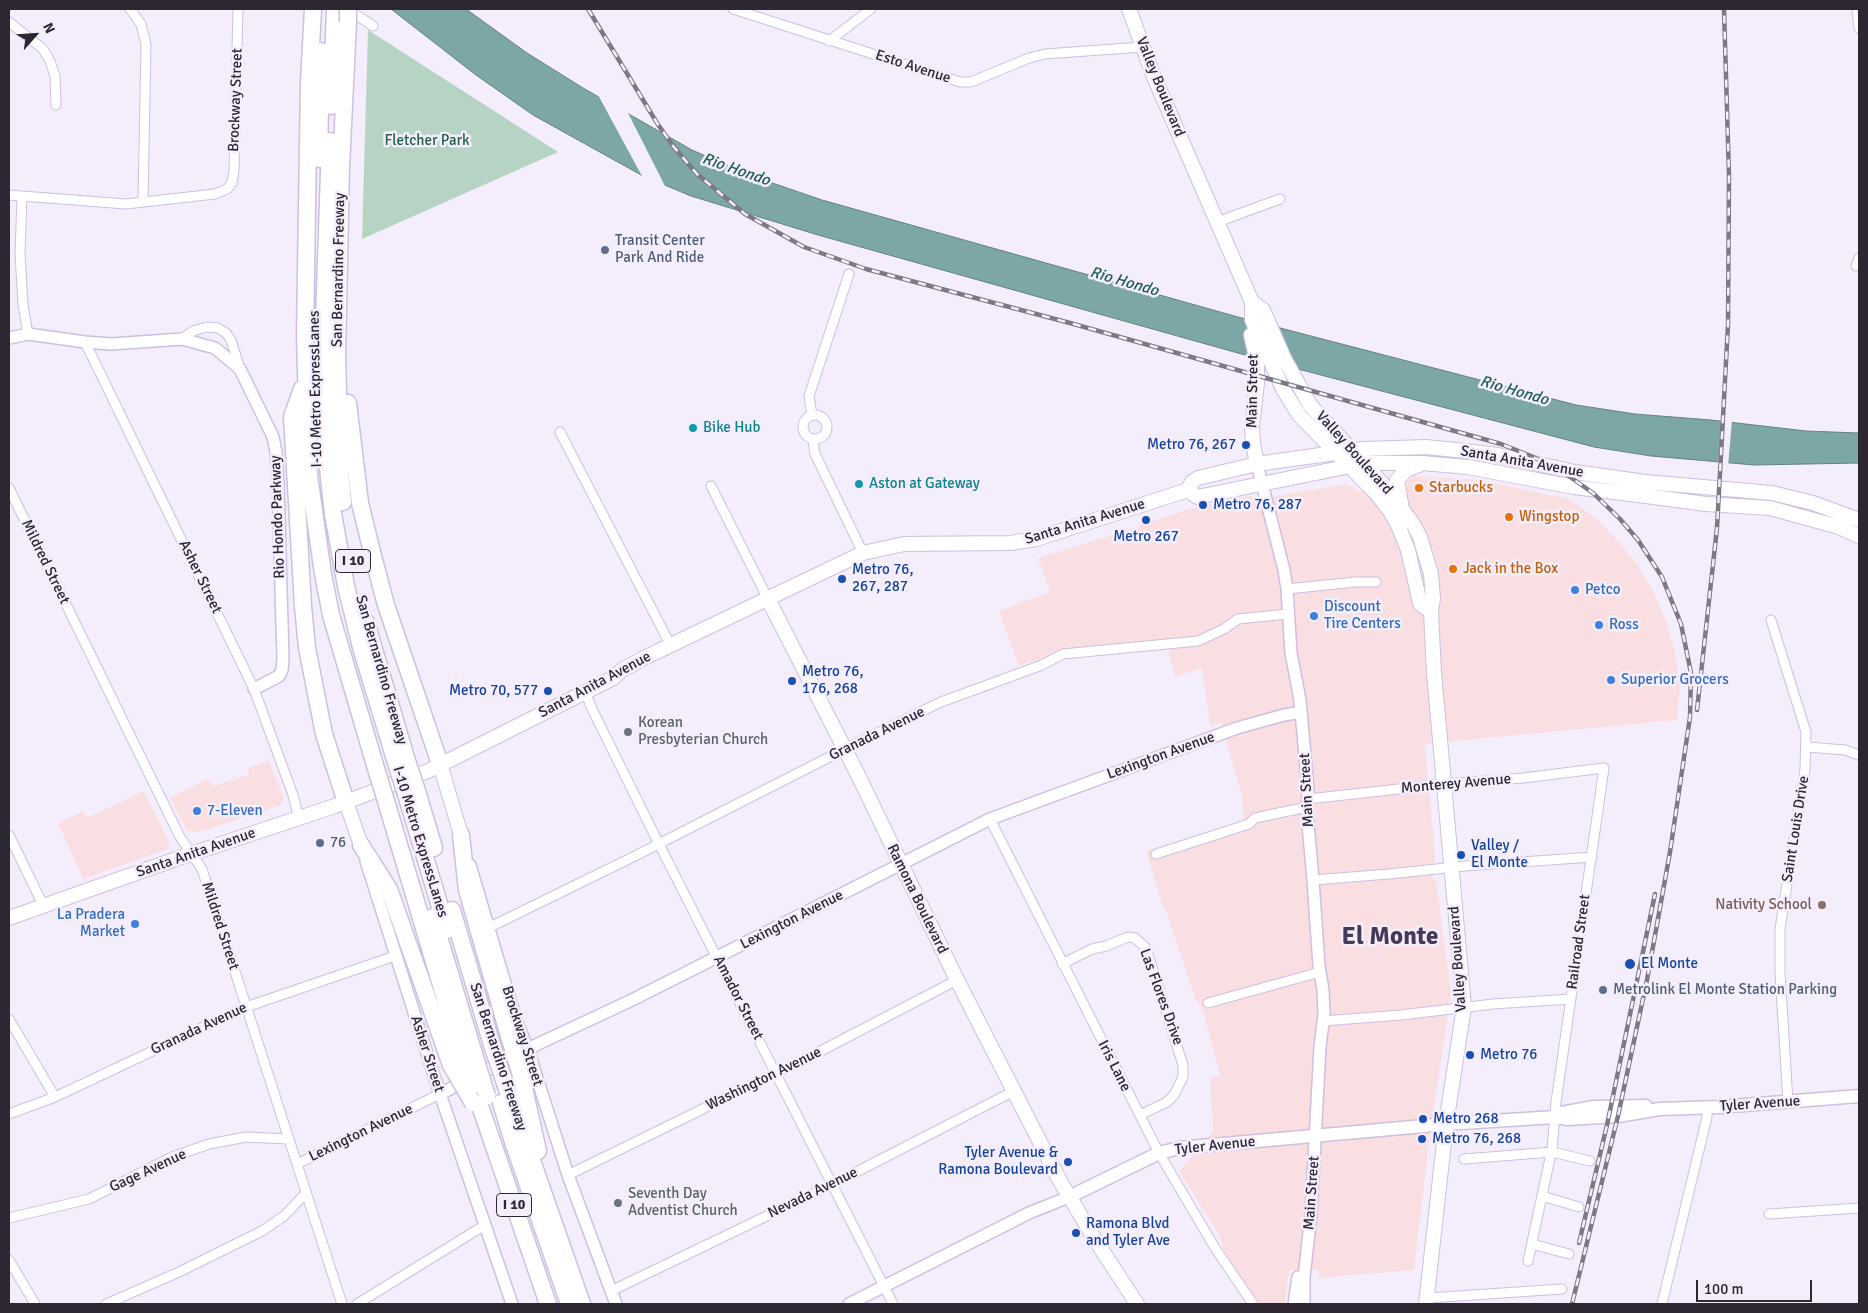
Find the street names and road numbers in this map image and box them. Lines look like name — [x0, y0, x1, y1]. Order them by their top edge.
street label: Valley Boulevard — [1132, 34, 1188, 140]
street label: Esto Avenue — [873, 46, 953, 88]
street label: Brockway Street — [225, 48, 247, 152]
street label: San Bernardino Freeway — [329, 193, 349, 347]
street label: I-10 Metro ExpressLanes — [306, 310, 326, 468]
street label: Main Street — [1243, 354, 1263, 428]
street label: Valley Boulevard — [1312, 408, 1396, 498]
street label: Santa Anita Avenue — [1459, 442, 1585, 482]
street label: Rio Hondo Parkway — [267, 455, 289, 579]
street label: Santa Anita Avenue — [1023, 495, 1147, 549]
street label: Mildred Street — [17, 517, 73, 607]
street label: Asher Street — [175, 537, 225, 617]
road number: I 10 — [336, 550, 370, 572]
street label: San Bernardino Freeway — [351, 593, 411, 747]
street label: Santa Anita Avenue — [536, 648, 654, 722]
street label: Granada Avenue — [826, 703, 928, 765]
street label: Lexington Avenue — [1105, 728, 1217, 784]
street label: Main Street — [1296, 752, 1318, 828]
street label: I-10 Metro ExpressLanes — [388, 764, 452, 920]
street label: Monterey Avenue — [1400, 770, 1512, 798]
street label: Saint Louis Drive — [1779, 774, 1813, 884]
street label: Santa Anita Avenue — [134, 824, 258, 882]
street label: Ramona Boulevard — [883, 841, 951, 957]
street label: Mildred Street — [197, 880, 243, 972]
street label: Lexington Avenue — [737, 886, 847, 954]
street label: Railroad Street — [1563, 893, 1595, 991]
street label: Valley Boulevard — [1445, 905, 1471, 1013]
street label: Las Flores Drive — [1135, 946, 1187, 1048]
street label: Amador Street — [709, 953, 767, 1043]
street label: San Bernardino Freeway — [466, 981, 530, 1133]
street label: Brockway Street — [497, 984, 547, 1088]
street label: Granada Avenue — [148, 999, 250, 1059]
street label: Asher Street — [406, 1014, 448, 1094]
street label: Iris Lane — [1093, 1037, 1135, 1095]
street label: Washington Avenue — [703, 1043, 825, 1115]
street label: Tyler Avenue — [1719, 1092, 1801, 1116]
street label: Lexington Avenue — [306, 1100, 416, 1166]
street label: Tyler Avenue — [1174, 1133, 1256, 1159]
street label: Gage Avenue — [107, 1145, 189, 1197]
street label: Main Street — [1300, 1155, 1324, 1231]
street label: Nevada Avenue — [765, 1164, 861, 1222]
road number: I 10 — [496, 1194, 532, 1216]

